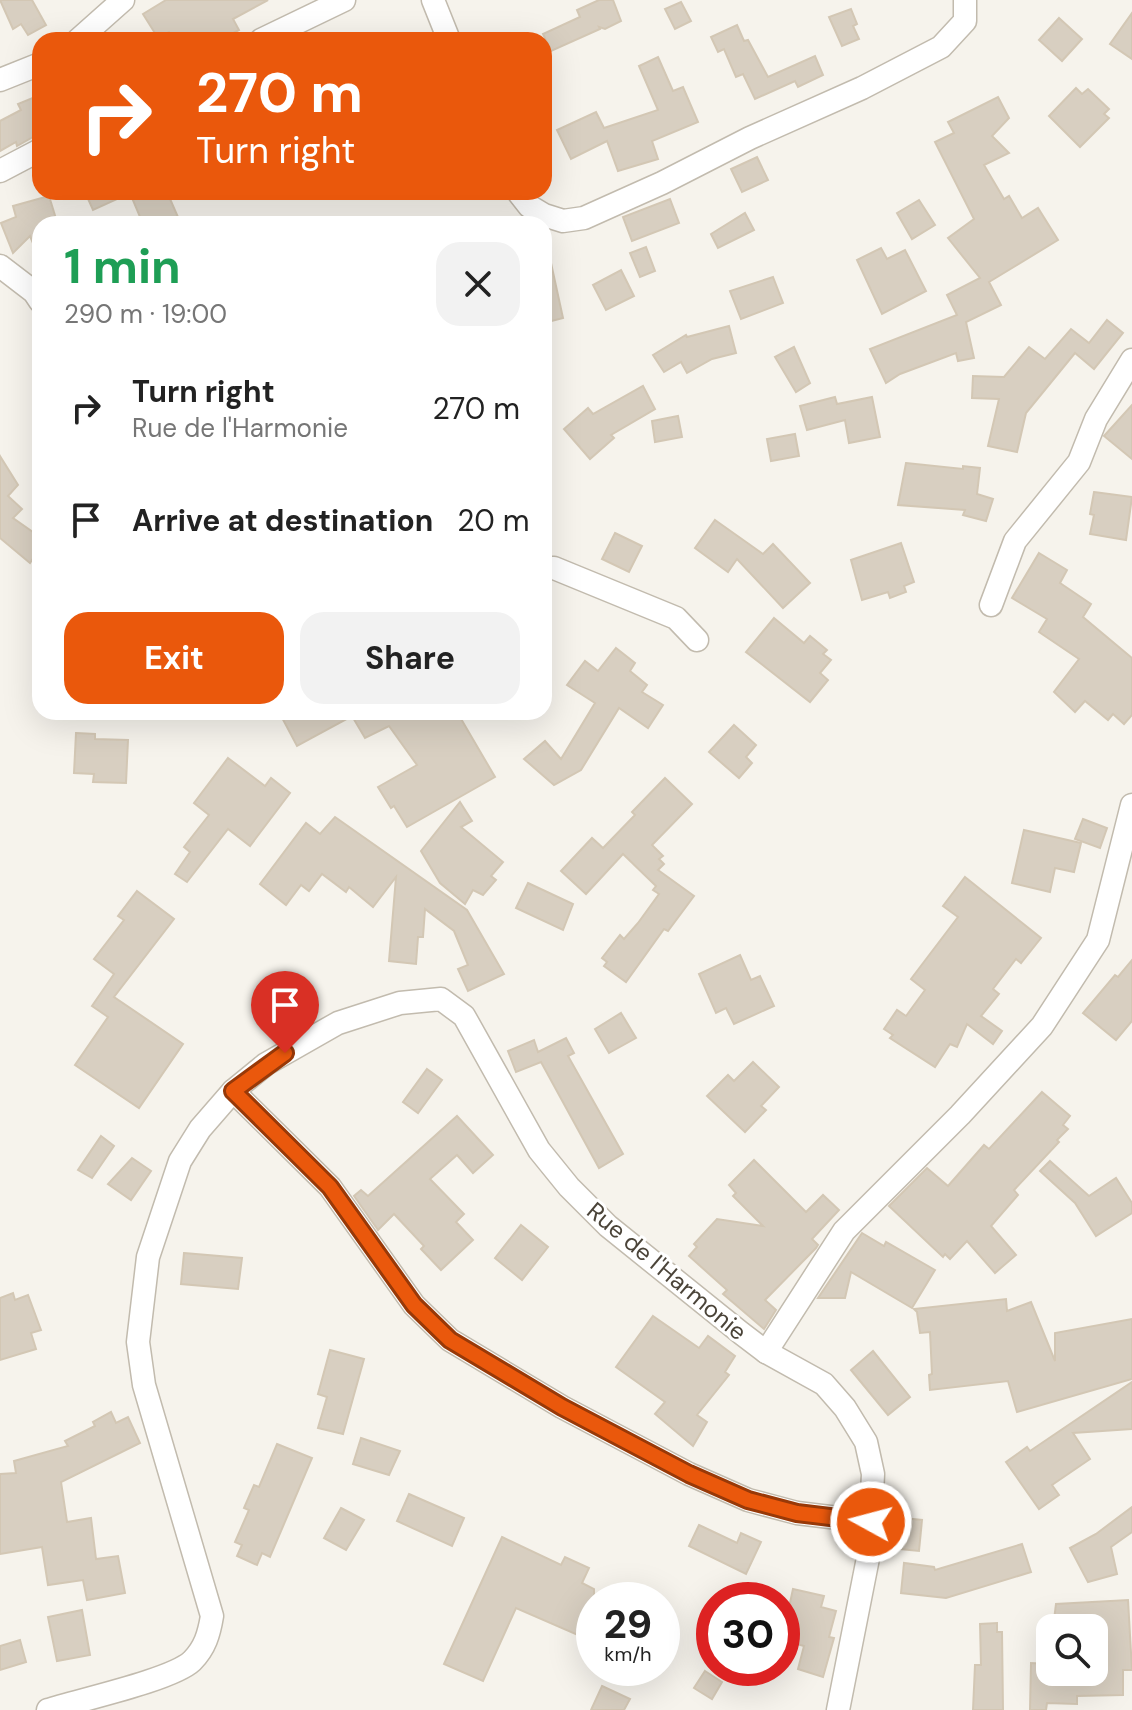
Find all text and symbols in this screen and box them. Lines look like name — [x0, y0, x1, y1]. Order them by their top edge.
text: 270 m — [196, 56, 363, 129]
icon: right — [64, 64, 168, 168]
text: Turn right — [196, 127, 355, 174]
text: 1 min — [64, 235, 181, 298]
button: close — [436, 242, 520, 326]
text: 290 m · 19:00 — [64, 297, 227, 331]
text: Turn right — [132, 372, 275, 411]
icon: right — [64, 386, 108, 430]
text: 270 m — [432, 389, 520, 428]
text: Rue de l'Harmonie — [132, 411, 348, 445]
icon: arrive — [64, 498, 108, 542]
text: Arrive at destination — [132, 501, 433, 540]
text: 20 m — [457, 501, 529, 540]
button: Exit — [64, 612, 284, 704]
button: Share — [300, 612, 520, 704]
pin — [251, 971, 319, 1053]
icon: arrive — [263, 983, 307, 1027]
street label: Rue de l'Harmonie — [581, 1195, 753, 1347]
position arrow — [829, 1480, 913, 1564]
speed limit sign: 30 — [696, 1582, 800, 1686]
text: 29 — [604, 1598, 652, 1650]
map controls — [1036, 1614, 1108, 1686]
button: search — [1036, 1614, 1108, 1686]
text: km/h — [604, 1641, 652, 1667]

